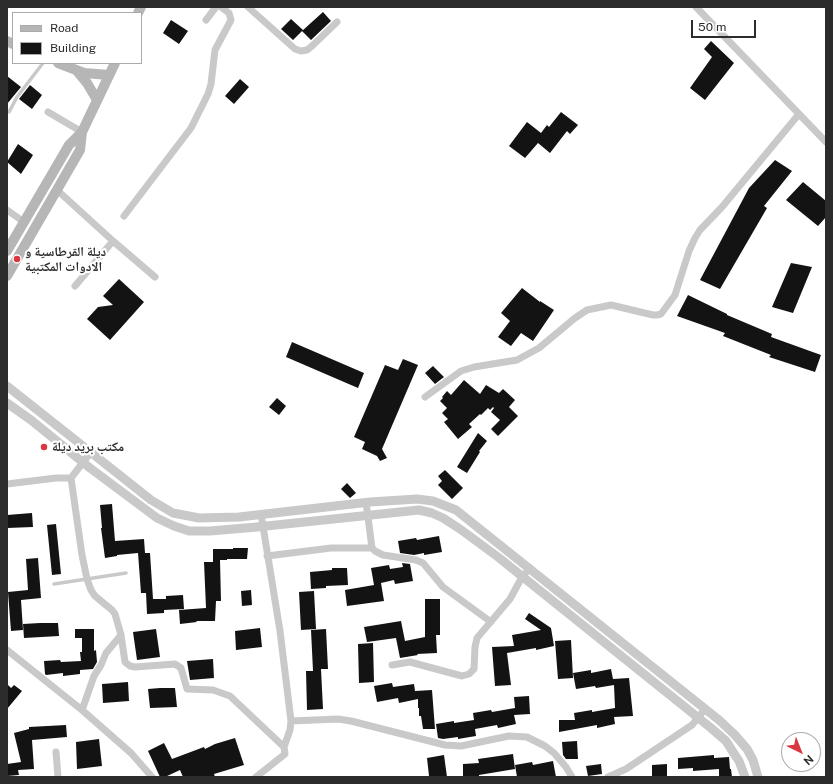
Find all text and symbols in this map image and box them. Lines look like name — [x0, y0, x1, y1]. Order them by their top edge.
legend — [12, 12, 142, 64]
scale bar — [693, 12, 758, 38]
text: 50 m — [698, 20, 726, 34]
text: Road — [50, 21, 78, 35]
text: Building — [50, 41, 96, 55]
place label: ديلة القرطاسية و الادوات المكتبية — [25, 244, 106, 275]
marker: ديلة القرطاسية و الادوات المكتبية — [12, 254, 22, 264]
place label: مكتب بريد ديلة — [52, 439, 124, 455]
marker: مكتب بريد ديلة — [39, 442, 49, 452]
north arrow — [781, 732, 821, 772]
text: N — [801, 753, 816, 767]

